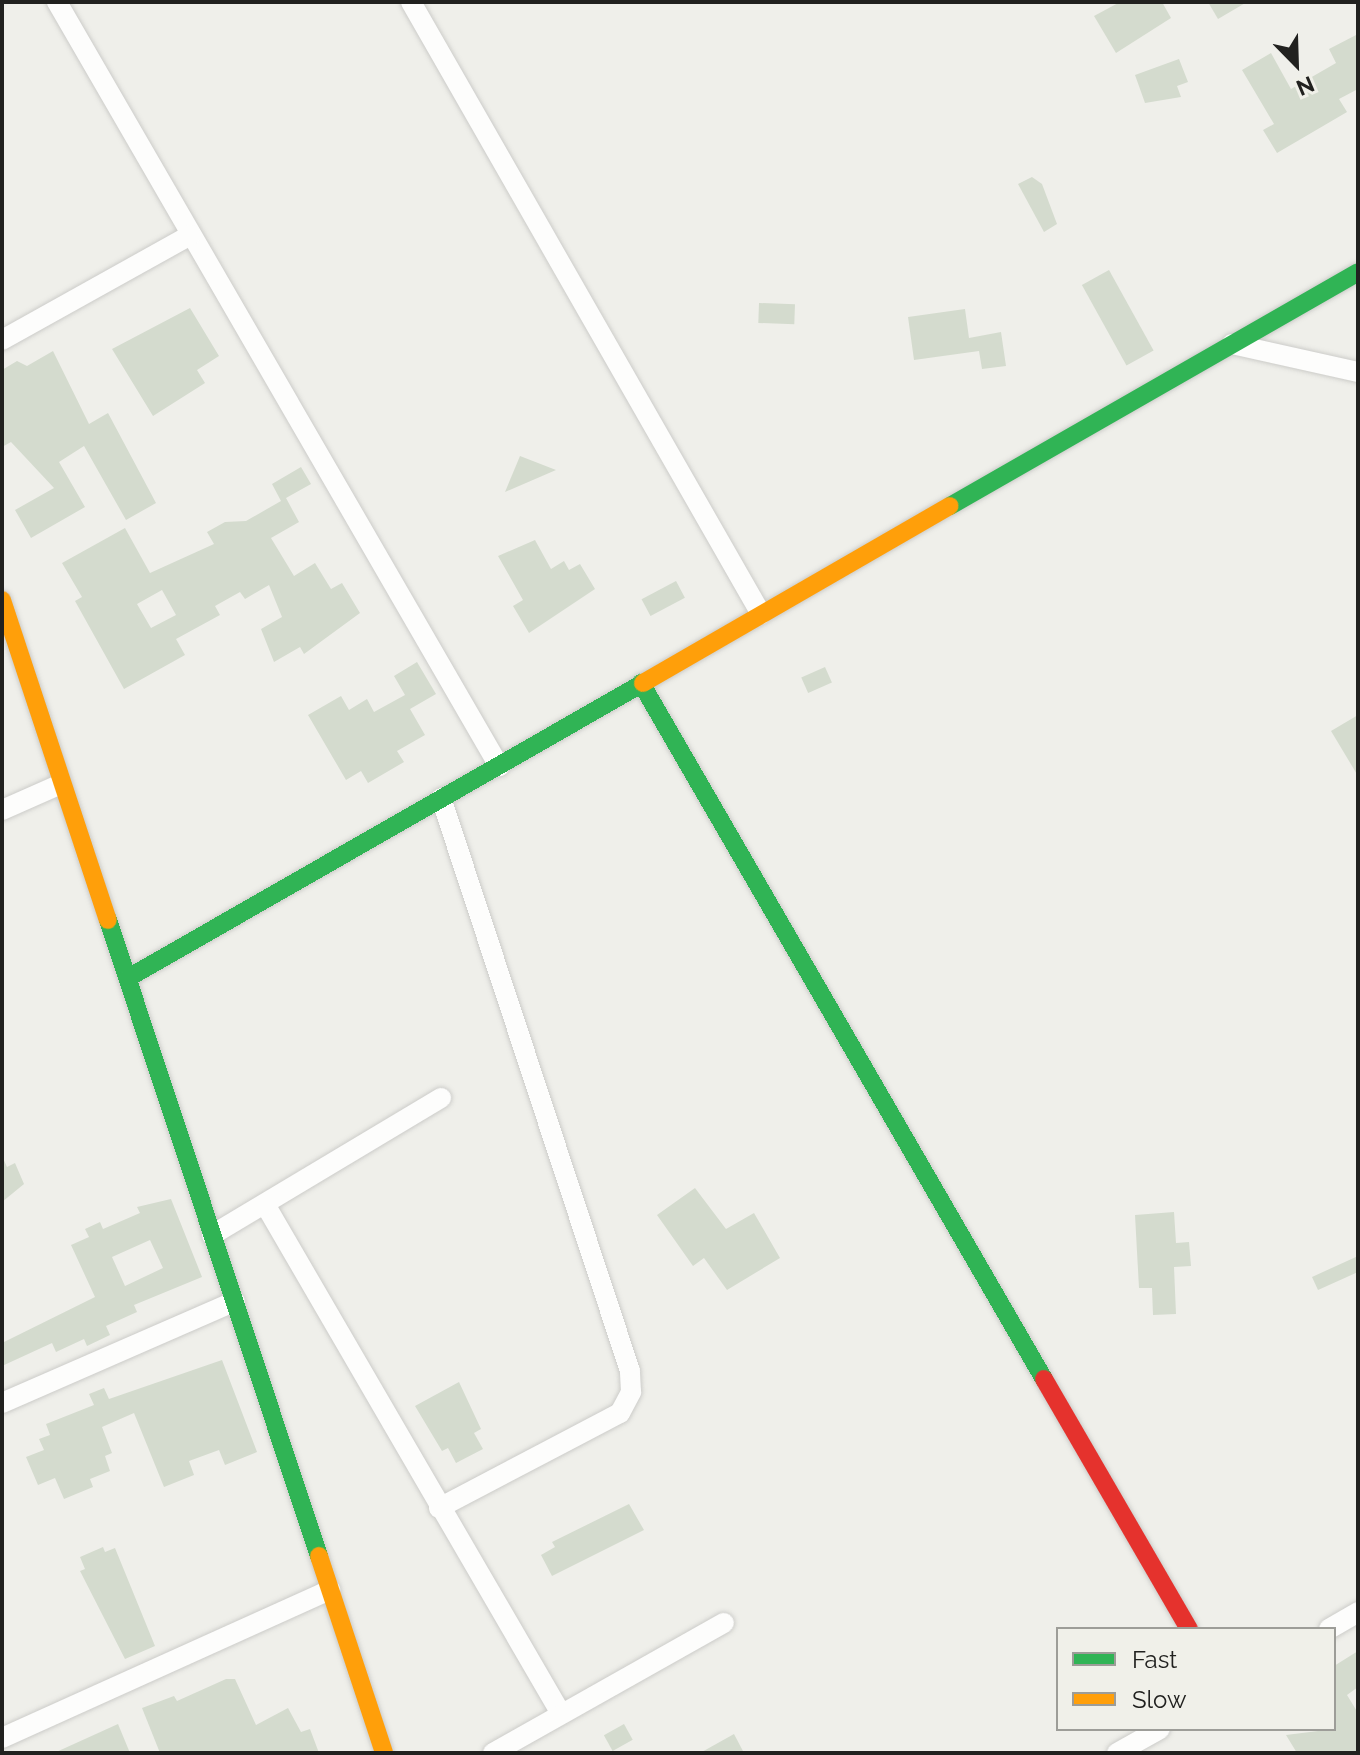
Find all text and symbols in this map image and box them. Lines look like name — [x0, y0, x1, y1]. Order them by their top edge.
north arrow — [1256, 24, 1336, 104]
text: N — [1293, 71, 1318, 101]
legend — [1056, 1627, 1336, 1731]
text: Fast — [1132, 1645, 1177, 1674]
text: Slow — [1132, 1685, 1186, 1714]

